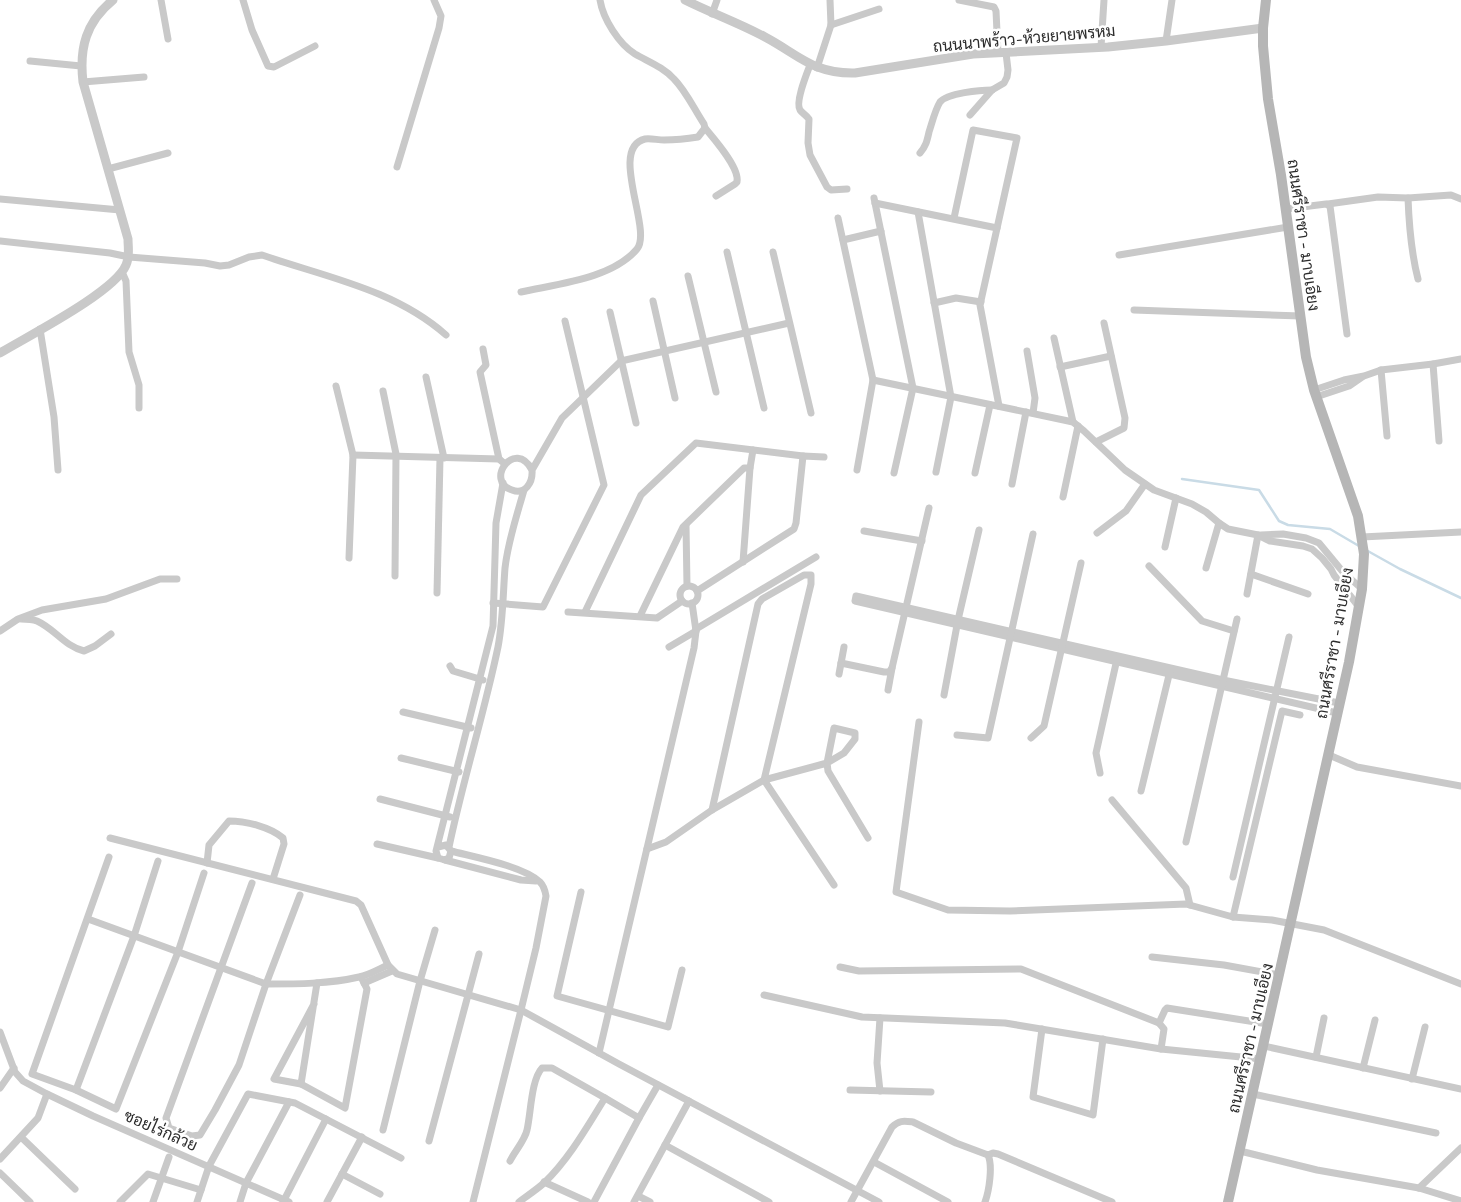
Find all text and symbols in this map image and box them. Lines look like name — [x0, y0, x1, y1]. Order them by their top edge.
street label: ถนนนาพร้าว-ห้วยยายพรหม — [932, 20, 1116, 57]
street label: ถนนศรีราชา - มาบเอียง — [1282, 158, 1326, 312]
street label: ถนนศรีราชา - มาบเอียง — [1310, 566, 1358, 720]
street label: ถนนศรีราชา - มาบเอียง — [1222, 961, 1278, 1115]
street label: ซอยไร่กล้วย — [121, 1104, 201, 1156]

